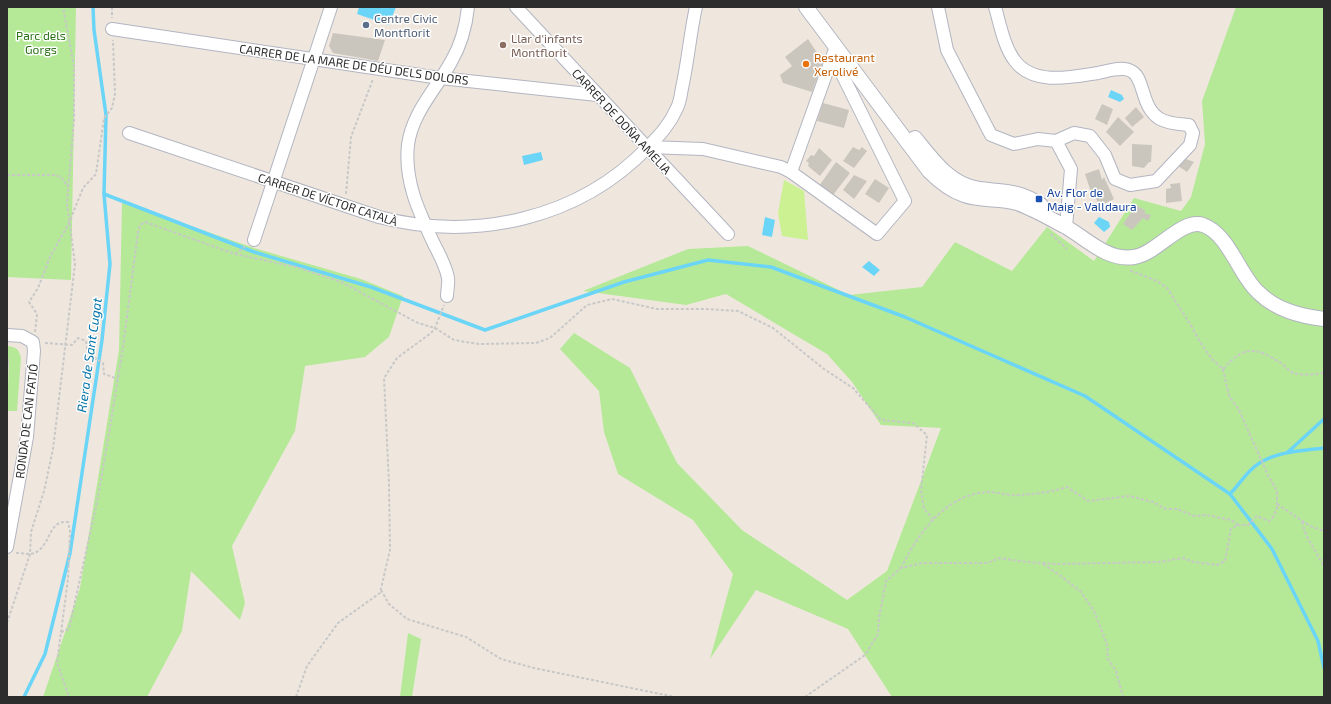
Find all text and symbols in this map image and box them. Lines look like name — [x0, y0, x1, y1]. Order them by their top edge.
place label: Centre Civic Montflorit — [374, 11, 438, 39]
marker: Centre Civic Montflorit — [361, 20, 371, 30]
park label: Parc dels Gorgs — [16, 28, 66, 56]
place label: Llar d'infants Montflorit — [511, 31, 583, 59]
marker: Llar d'infants Montflorit — [498, 40, 508, 50]
street label: CARRER DE LA MARE DE DÉU DELS DOLORS — [239, 41, 470, 87]
place label: Restaurant Xerolivé — [814, 50, 875, 78]
marker: Restaurant Xerolivé — [801, 59, 811, 69]
street label: CARRER DE DOÑA AMELIA — [570, 65, 675, 177]
street label: CARRER DE VÍCTOR CATALÀ — [256, 170, 400, 228]
place label: Av. Flor de Maig - Valldaura — [1047, 185, 1137, 213]
marker: Av. Flor de Maig - Valldaura — [1034, 194, 1044, 204]
water label: Riera de Sant Cugat — [73, 297, 105, 413]
street label: RONDA DE CAN FATJÓ — [12, 363, 40, 479]

